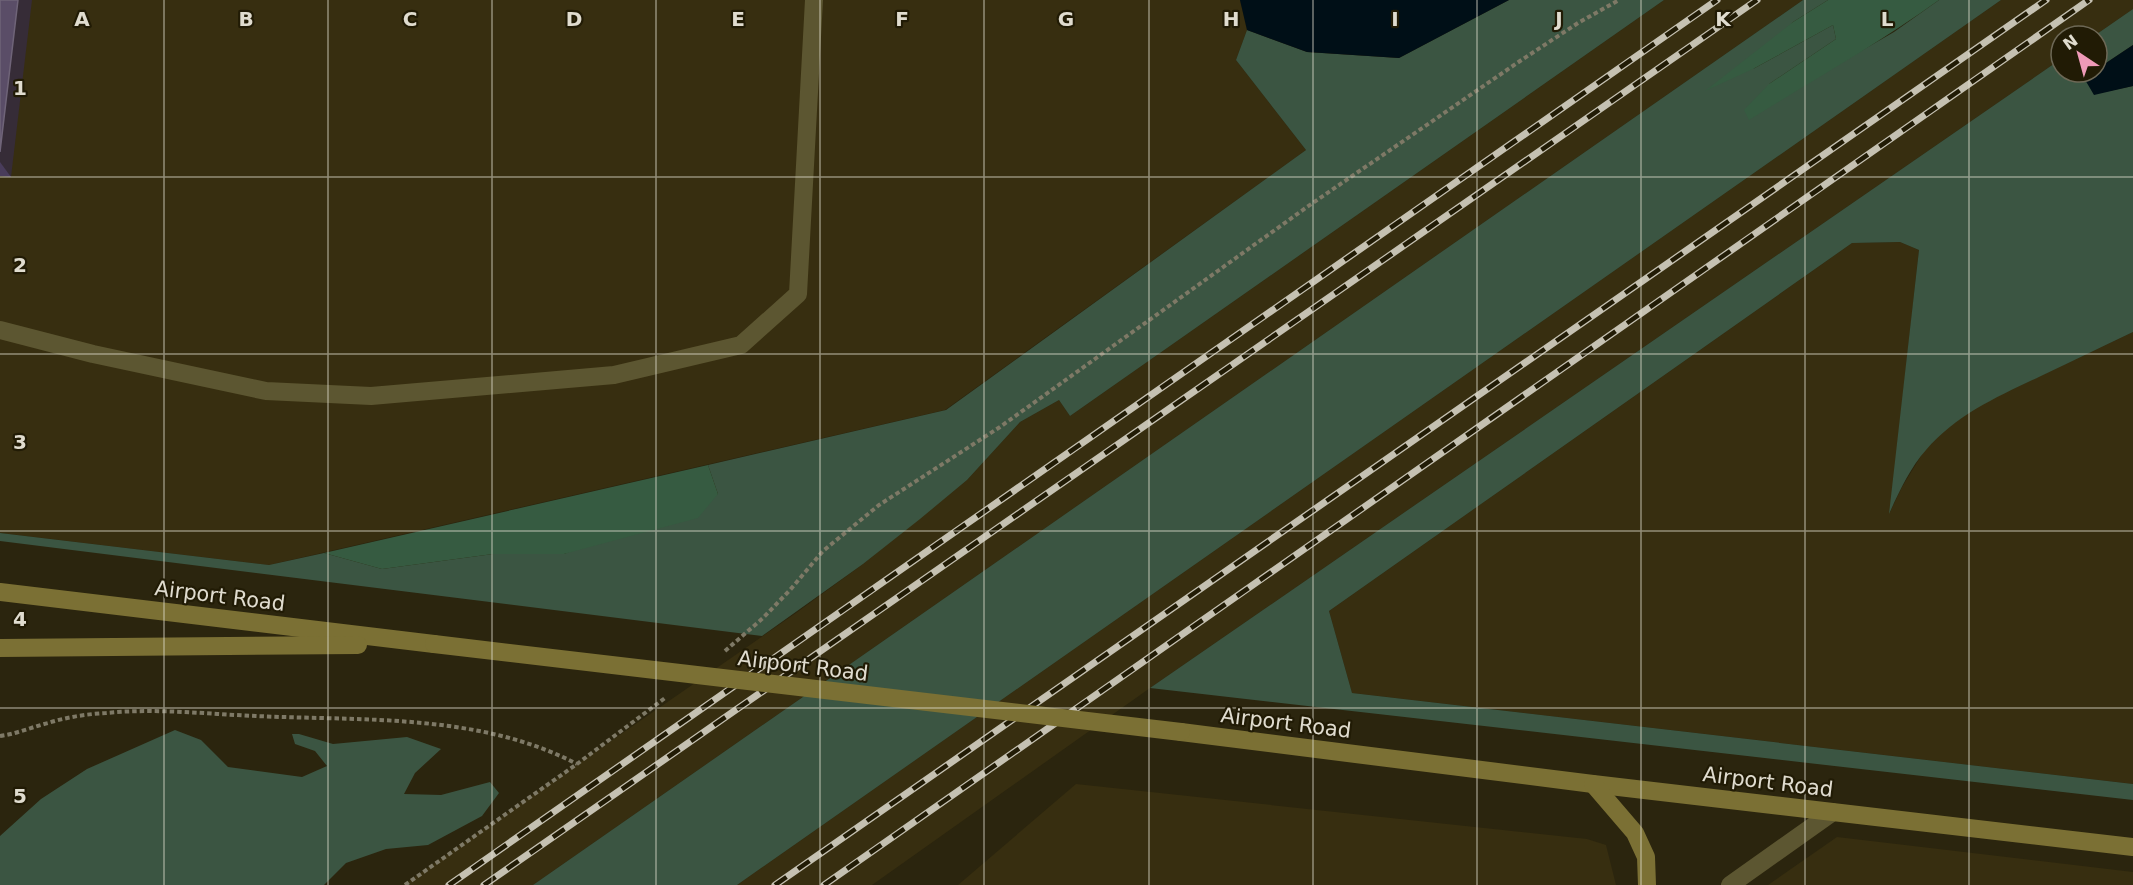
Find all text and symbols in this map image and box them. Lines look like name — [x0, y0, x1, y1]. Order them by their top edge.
text: A — [74, 7, 90, 31]
text: B — [238, 7, 254, 31]
text: C — [403, 7, 417, 31]
text: D — [566, 7, 582, 31]
text: E — [731, 7, 745, 31]
text: F — [895, 7, 909, 31]
text: G — [1058, 7, 1074, 31]
text: H — [1223, 7, 1239, 31]
text: I — [1391, 7, 1399, 31]
text: J — [1553, 7, 1563, 31]
text: K — [1715, 7, 1732, 31]
text: L — [1881, 7, 1894, 31]
north arrow — [2049, 24, 2109, 84]
text: N — [2059, 31, 2081, 54]
text: 1 — [13, 76, 27, 100]
text: 2 — [13, 253, 27, 277]
text: 3 — [13, 430, 27, 454]
street label: Airport Road — [153, 576, 287, 616]
text: 4 — [13, 607, 27, 631]
street label: Airport Road — [736, 646, 870, 686]
street label: Airport Road — [1219, 703, 1353, 743]
street label: Airport Road — [1701, 762, 1835, 802]
text: 5 — [13, 784, 27, 808]

